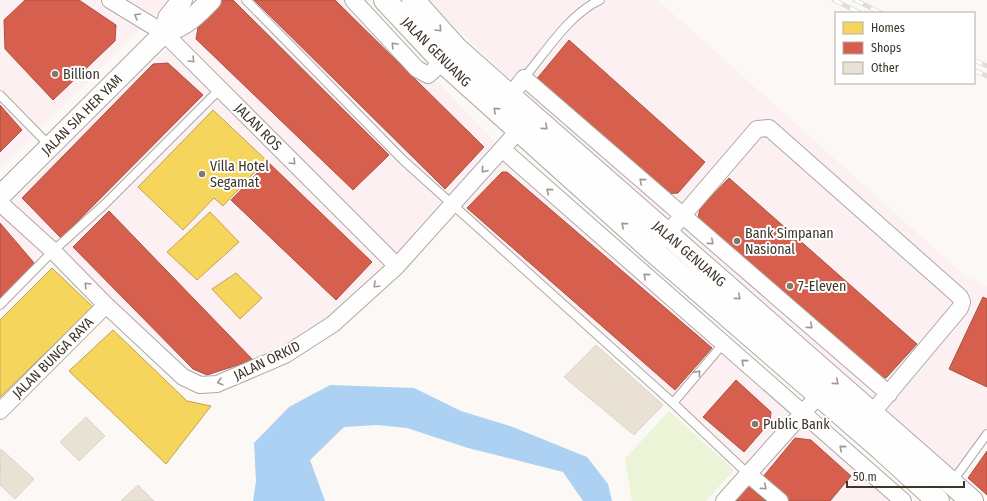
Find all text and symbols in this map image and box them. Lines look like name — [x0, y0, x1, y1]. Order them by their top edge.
legend — [835, 12, 975, 84]
one-way arrow — [134, 14, 141, 21]
street label: JALAN GENUANG — [398, 14, 474, 90]
text: Homes — [871, 21, 905, 35]
one-way arrow — [434, 24, 442, 32]
text: Shops — [871, 41, 901, 55]
one-way arrow — [391, 42, 398, 49]
one-way arrow — [187, 55, 195, 63]
text: Other — [871, 61, 900, 75]
place label: Billion — [63, 66, 100, 83]
marker: Billion — [50, 69, 60, 79]
street label: JALAN SIA HER YAM — [38, 71, 126, 159]
street label: JALAN ROS — [231, 100, 285, 154]
one-way arrow — [493, 107, 501, 115]
one-way arrow — [540, 122, 548, 129]
one-way arrow — [289, 157, 296, 165]
place label: Villa Hotel Segamat — [210, 158, 269, 191]
one-way arrow — [481, 165, 488, 173]
marker: Villa Hotel Segamat — [197, 169, 207, 179]
one-way arrow — [639, 179, 646, 186]
one-way arrow — [546, 188, 553, 195]
street label: JALAN GENUANG — [649, 218, 729, 290]
one-way arrow — [621, 222, 629, 229]
place label: Bank Simpanan Nasional — [745, 225, 834, 258]
marker: Bank Simpanan Nasional — [732, 236, 742, 246]
one-way arrow — [706, 237, 714, 244]
one-way arrow — [643, 274, 651, 281]
place label: 7-Eleven — [798, 278, 846, 295]
one-way arrow — [373, 280, 381, 288]
marker: 7-Eleven — [785, 281, 795, 291]
one-way arrow — [84, 282, 92, 290]
one-way arrow — [733, 292, 741, 299]
street label: JALAN BUNGA RAYA — [9, 314, 97, 402]
one-way arrow — [805, 322, 812, 329]
street label: JALAN ORKID — [231, 338, 303, 384]
one-way arrow — [741, 359, 749, 367]
one-way arrow — [694, 371, 701, 378]
one-way arrow — [216, 378, 223, 386]
one-way arrow — [831, 378, 839, 385]
place label: Public Bank — [763, 416, 830, 433]
marker: Public Bank — [750, 419, 760, 429]
one-way arrow — [839, 445, 847, 452]
scale bar — [847, 463, 964, 489]
text: 50 m — [853, 470, 877, 484]
one-way arrow — [759, 483, 766, 490]

